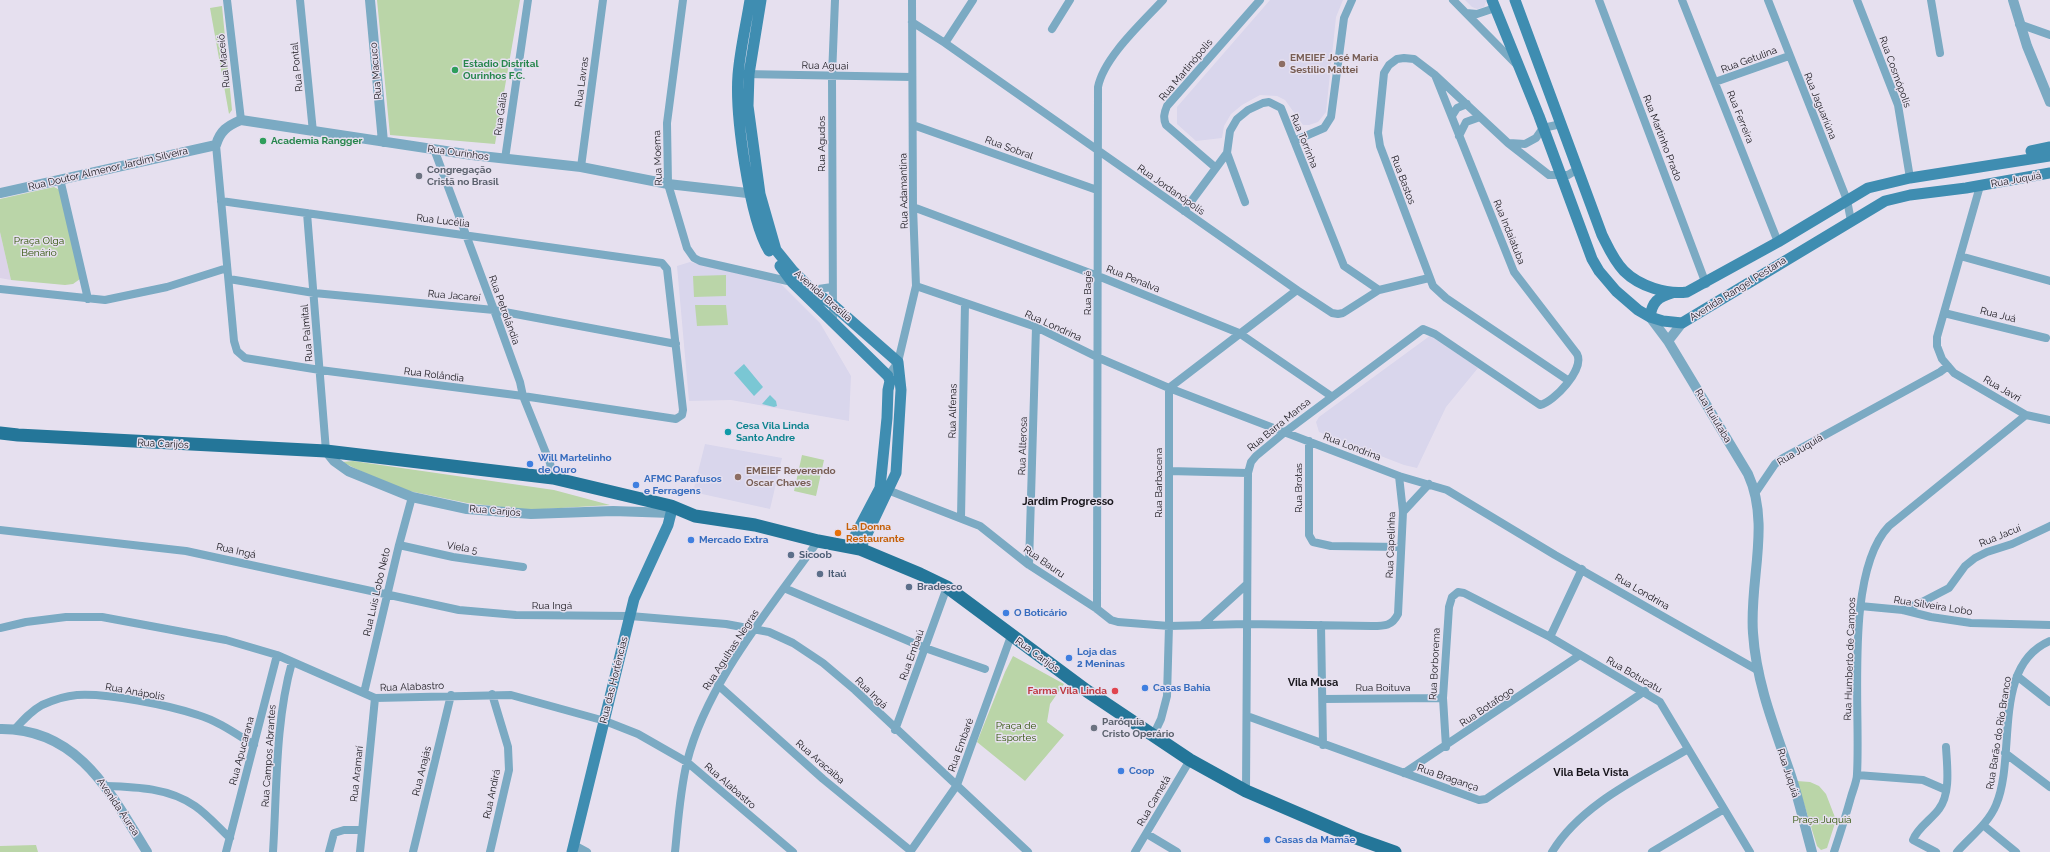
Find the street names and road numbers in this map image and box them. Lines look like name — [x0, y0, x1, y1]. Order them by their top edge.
street label: Rua Maceió — [215, 34, 233, 88]
street label: Rua Cosmópolis — [1877, 35, 1913, 109]
street label: Rua Martinópolis — [1157, 37, 1215, 103]
street label: Rua Pontal — [288, 42, 306, 92]
street label: Rua Macuco — [368, 42, 384, 100]
street label: Rua Getulina — [1719, 44, 1779, 76]
street label: Rua Lavras — [573, 56, 591, 108]
street label: Rua Aguai — [802, 60, 848, 72]
street label: Rua Jaguariúna — [1801, 71, 1839, 141]
street label: Rua Ferreira — [1724, 89, 1756, 145]
street label: Rua Gália — [492, 92, 510, 136]
street label: Rua Martinho Prado — [1640, 93, 1684, 183]
street label: Rua Torrinha — [1288, 112, 1320, 170]
street label: Rua Agudos — [816, 116, 828, 172]
street label: Rua Moema — [651, 130, 665, 186]
street label: Rua Sobral — [983, 134, 1035, 162]
street label: Rua Ourinhos — [426, 143, 490, 163]
street label: Rua Doutor Almenor Jardim Silveira — [27, 145, 189, 193]
street label: Rua Adamantina — [897, 153, 911, 229]
street label: Rua Bastos — [1388, 154, 1418, 206]
street label: Rua Jordanópolis — [1135, 162, 1207, 218]
street label: Rua Juquiá — [1990, 170, 2042, 190]
street label: Rua Indaiatuba — [1491, 198, 1527, 266]
street label: Rua Lucélia — [416, 212, 470, 230]
street label: Avenida Rangel Pestana — [1687, 254, 1789, 324]
street label: Rua Penalva — [1104, 263, 1162, 295]
street label: Avenida Brasília — [792, 268, 854, 324]
street label: Rua Bagé — [1082, 271, 1094, 315]
street label: Rua Petrolândia — [486, 274, 522, 346]
street label: Rua Jacareí — [427, 288, 481, 304]
street label: Rua Palmital — [299, 304, 315, 362]
street label: Rua Juá — [1979, 305, 2017, 325]
street label: Rua Londrina — [1023, 308, 1083, 344]
street label: Rua Rolândia — [403, 365, 465, 385]
street label: Rua Javri — [1981, 373, 2023, 405]
street label: Rua Alfenas — [947, 383, 959, 439]
street label: Rua Ituiutaba — [1692, 387, 1734, 445]
street label: Rua Barra Mansa — [1245, 396, 1313, 454]
street label: Rua Alterosa — [1016, 417, 1030, 475]
street label: Rua Londrina — [1321, 430, 1383, 464]
street label: Rua Juquiá — [1775, 432, 1825, 468]
street label: Rua Carijós — [137, 437, 189, 451]
street label: Rua Barbacena — [1153, 448, 1165, 518]
street label: Rua Brotas — [1293, 463, 1305, 513]
street label: Rua Carijós — [469, 503, 521, 519]
street label: Rua Capelinha — [1384, 511, 1398, 579]
street label: Rua Jacuí — [1977, 522, 2023, 550]
street label: Viela 5 — [446, 539, 478, 557]
street label: Rua Ingá — [215, 541, 257, 561]
street label: Rua Bauru — [1021, 543, 1067, 581]
street label: Rua Luis Lobo Neto — [361, 546, 393, 638]
street label: Rua Londrina — [1613, 572, 1671, 612]
street label: Rua Silveira Lobo — [1893, 594, 1973, 618]
street label: Rua Humberto de Campos — [1842, 597, 1858, 721]
street label: Rua Ingá — [532, 600, 572, 612]
street label: Rua Agulhas Negras — [700, 607, 762, 693]
street label: Rua Borborema — [1427, 627, 1443, 701]
street label: Rua Embaú — [897, 628, 927, 682]
street label: Rua das Hortências — [597, 635, 631, 725]
street label: Rua Carijós — [1013, 635, 1061, 675]
street label: Rua Botucatu — [1604, 654, 1664, 696]
street label: Rua Ingá — [852, 675, 890, 711]
street label: Rua Barão do Rio Branco — [1984, 675, 2014, 791]
street label: Rua Alabastro — [380, 680, 444, 694]
street label: Rua Anápolis — [104, 681, 166, 703]
street label: Rua Boituva — [1355, 682, 1411, 694]
street label: Rua Botafogo — [1458, 684, 1516, 730]
street label: Rua Campos Abrantes — [259, 704, 279, 808]
street label: Rua Apucarana — [227, 715, 257, 787]
street label: Rua Embaré — [946, 716, 976, 774]
street label: Rua Aracaiba — [793, 738, 847, 786]
street label: Rua Aramarí — [348, 745, 366, 803]
street label: Rua Anajás — [410, 745, 434, 797]
street label: Rua Juquiá — [1774, 747, 1802, 799]
street label: Rua Alabastro — [702, 760, 758, 812]
street label: Rua Bragança — [1416, 762, 1480, 794]
street label: Rua Andirá — [481, 768, 503, 820]
street label: Rua Cametá — [1135, 774, 1173, 828]
street label: Avenida Áurea — [94, 776, 142, 838]

